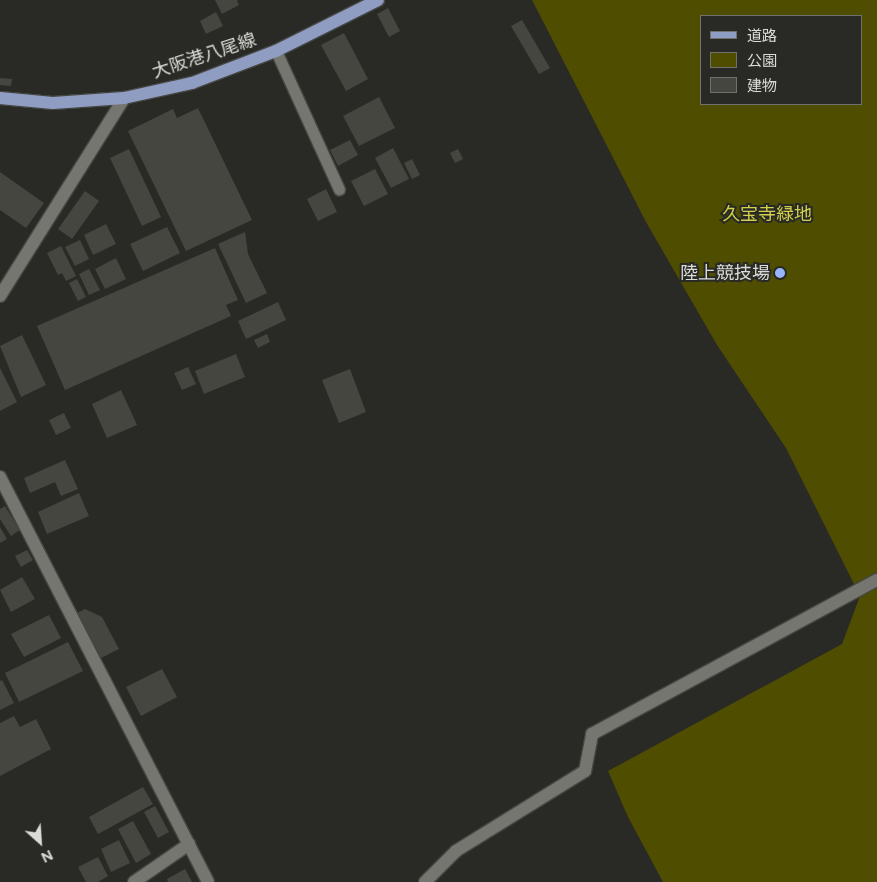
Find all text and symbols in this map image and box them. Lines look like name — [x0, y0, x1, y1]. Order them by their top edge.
legend — [700, 15, 862, 105]
text: 道路 — [747, 27, 777, 45]
street label: 大阪港八尾線 — [149, 29, 259, 83]
text: 公園 — [747, 52, 777, 70]
text: 建物 — [747, 77, 777, 95]
park label: 久宝寺緑地 — [722, 203, 812, 225]
place label: 陸上競技場 — [680, 262, 770, 284]
marker: 陸上競技場 — [774, 267, 786, 279]
north arrow — [15, 817, 65, 867]
text: N — [38, 846, 55, 866]

